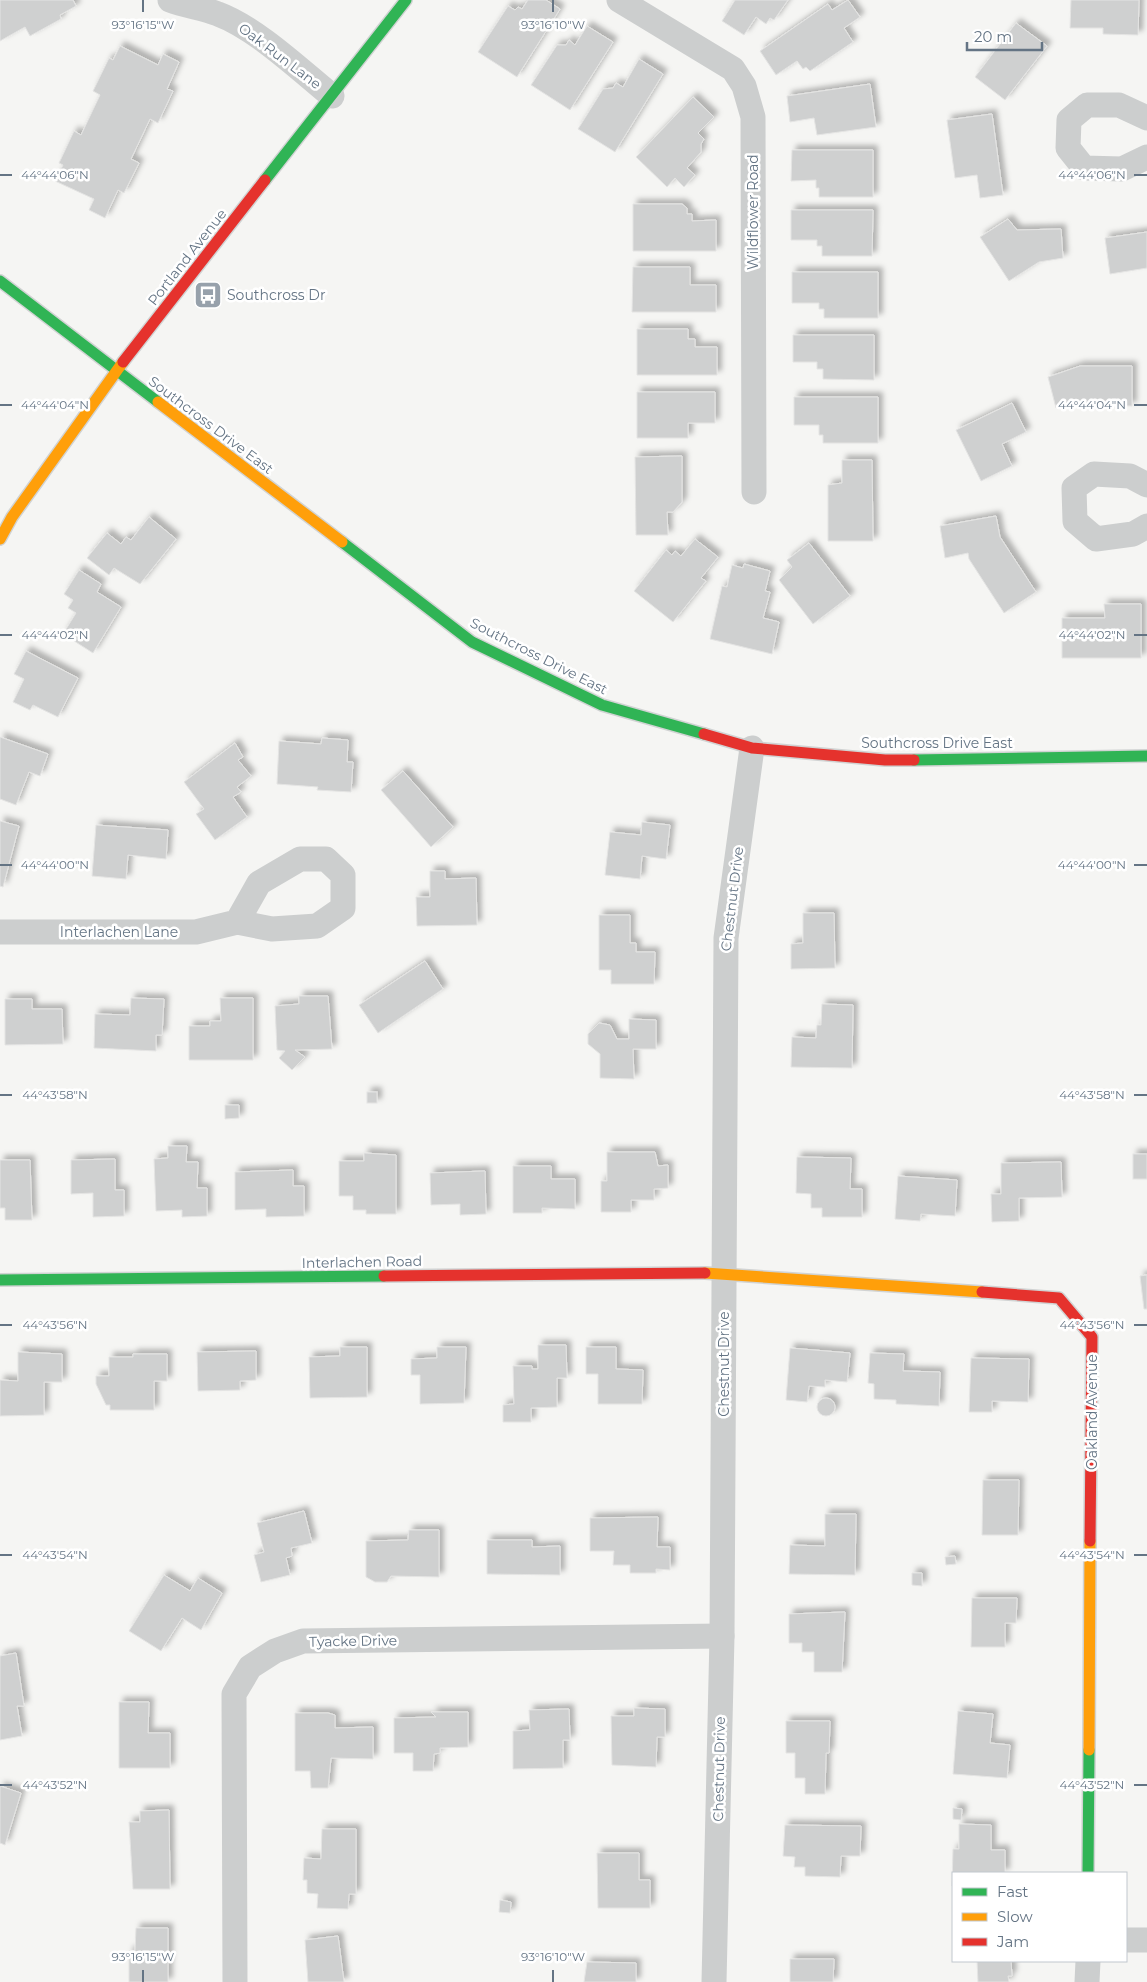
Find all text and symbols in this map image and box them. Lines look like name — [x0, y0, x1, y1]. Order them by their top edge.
text: 93°16'15"W — [112, 17, 174, 32]
text: 93°16'10"W — [521, 17, 585, 32]
street label: Oak Run Lane — [235, 19, 325, 93]
scale bar — [967, 20, 1042, 52]
text: 20 m — [974, 27, 1012, 46]
street label: Wildflower Road — [744, 154, 762, 270]
text: 44°44'06"N — [21, 167, 89, 182]
text: 44°44'06"N — [1058, 167, 1126, 182]
street label: Portland Avenue — [144, 205, 230, 309]
bus stop icon: Southcross Dr — [193, 280, 223, 310]
place label: Southcross Dr — [227, 286, 326, 304]
street label: Southcross Drive East — [145, 372, 277, 478]
text: 44°44'04"N — [21, 397, 89, 412]
text: 44°44'04"N — [1058, 397, 1126, 412]
street label: Southcross Drive East — [467, 614, 611, 699]
text: 44°44'02"N — [21, 627, 89, 642]
text: 44°44'02"N — [1058, 627, 1126, 642]
street label: Southcross Drive East — [861, 734, 1013, 752]
street label: Chestnut Drive — [717, 846, 747, 952]
text: 44°44'00"N — [21, 857, 89, 872]
text: 44°44'00"N — [1058, 857, 1126, 872]
street label: Interlachen Lane — [60, 923, 178, 941]
text: 44°43'58"N — [22, 1087, 88, 1102]
text: 44°43'58"N — [1059, 1087, 1125, 1102]
street label: Interlachen Road — [302, 1252, 422, 1272]
street label: Chestnut Drive — [715, 1311, 733, 1417]
text: 44°43'56"N — [22, 1317, 88, 1332]
text: 44°43'56"N — [1059, 1317, 1125, 1332]
street label: Oakland Avenue — [1083, 1354, 1101, 1470]
text: 44°43'54"N — [22, 1547, 88, 1562]
text: 44°43'54"N — [1059, 1547, 1125, 1562]
street label: Tyacke Drive — [309, 1631, 397, 1651]
street label: Chestnut Drive — [709, 1716, 729, 1822]
text: 44°43'52"N — [23, 1777, 87, 1792]
text: 44°43'52"N — [1060, 1777, 1124, 1792]
legend — [952, 1872, 1127, 1962]
text: Fast — [997, 1882, 1028, 1901]
text: Slow — [997, 1907, 1033, 1926]
text: Jam — [996, 1932, 1029, 1951]
text: 93°16'15"W — [112, 1949, 174, 1964]
text: 93°16'10"W — [521, 1949, 585, 1964]

